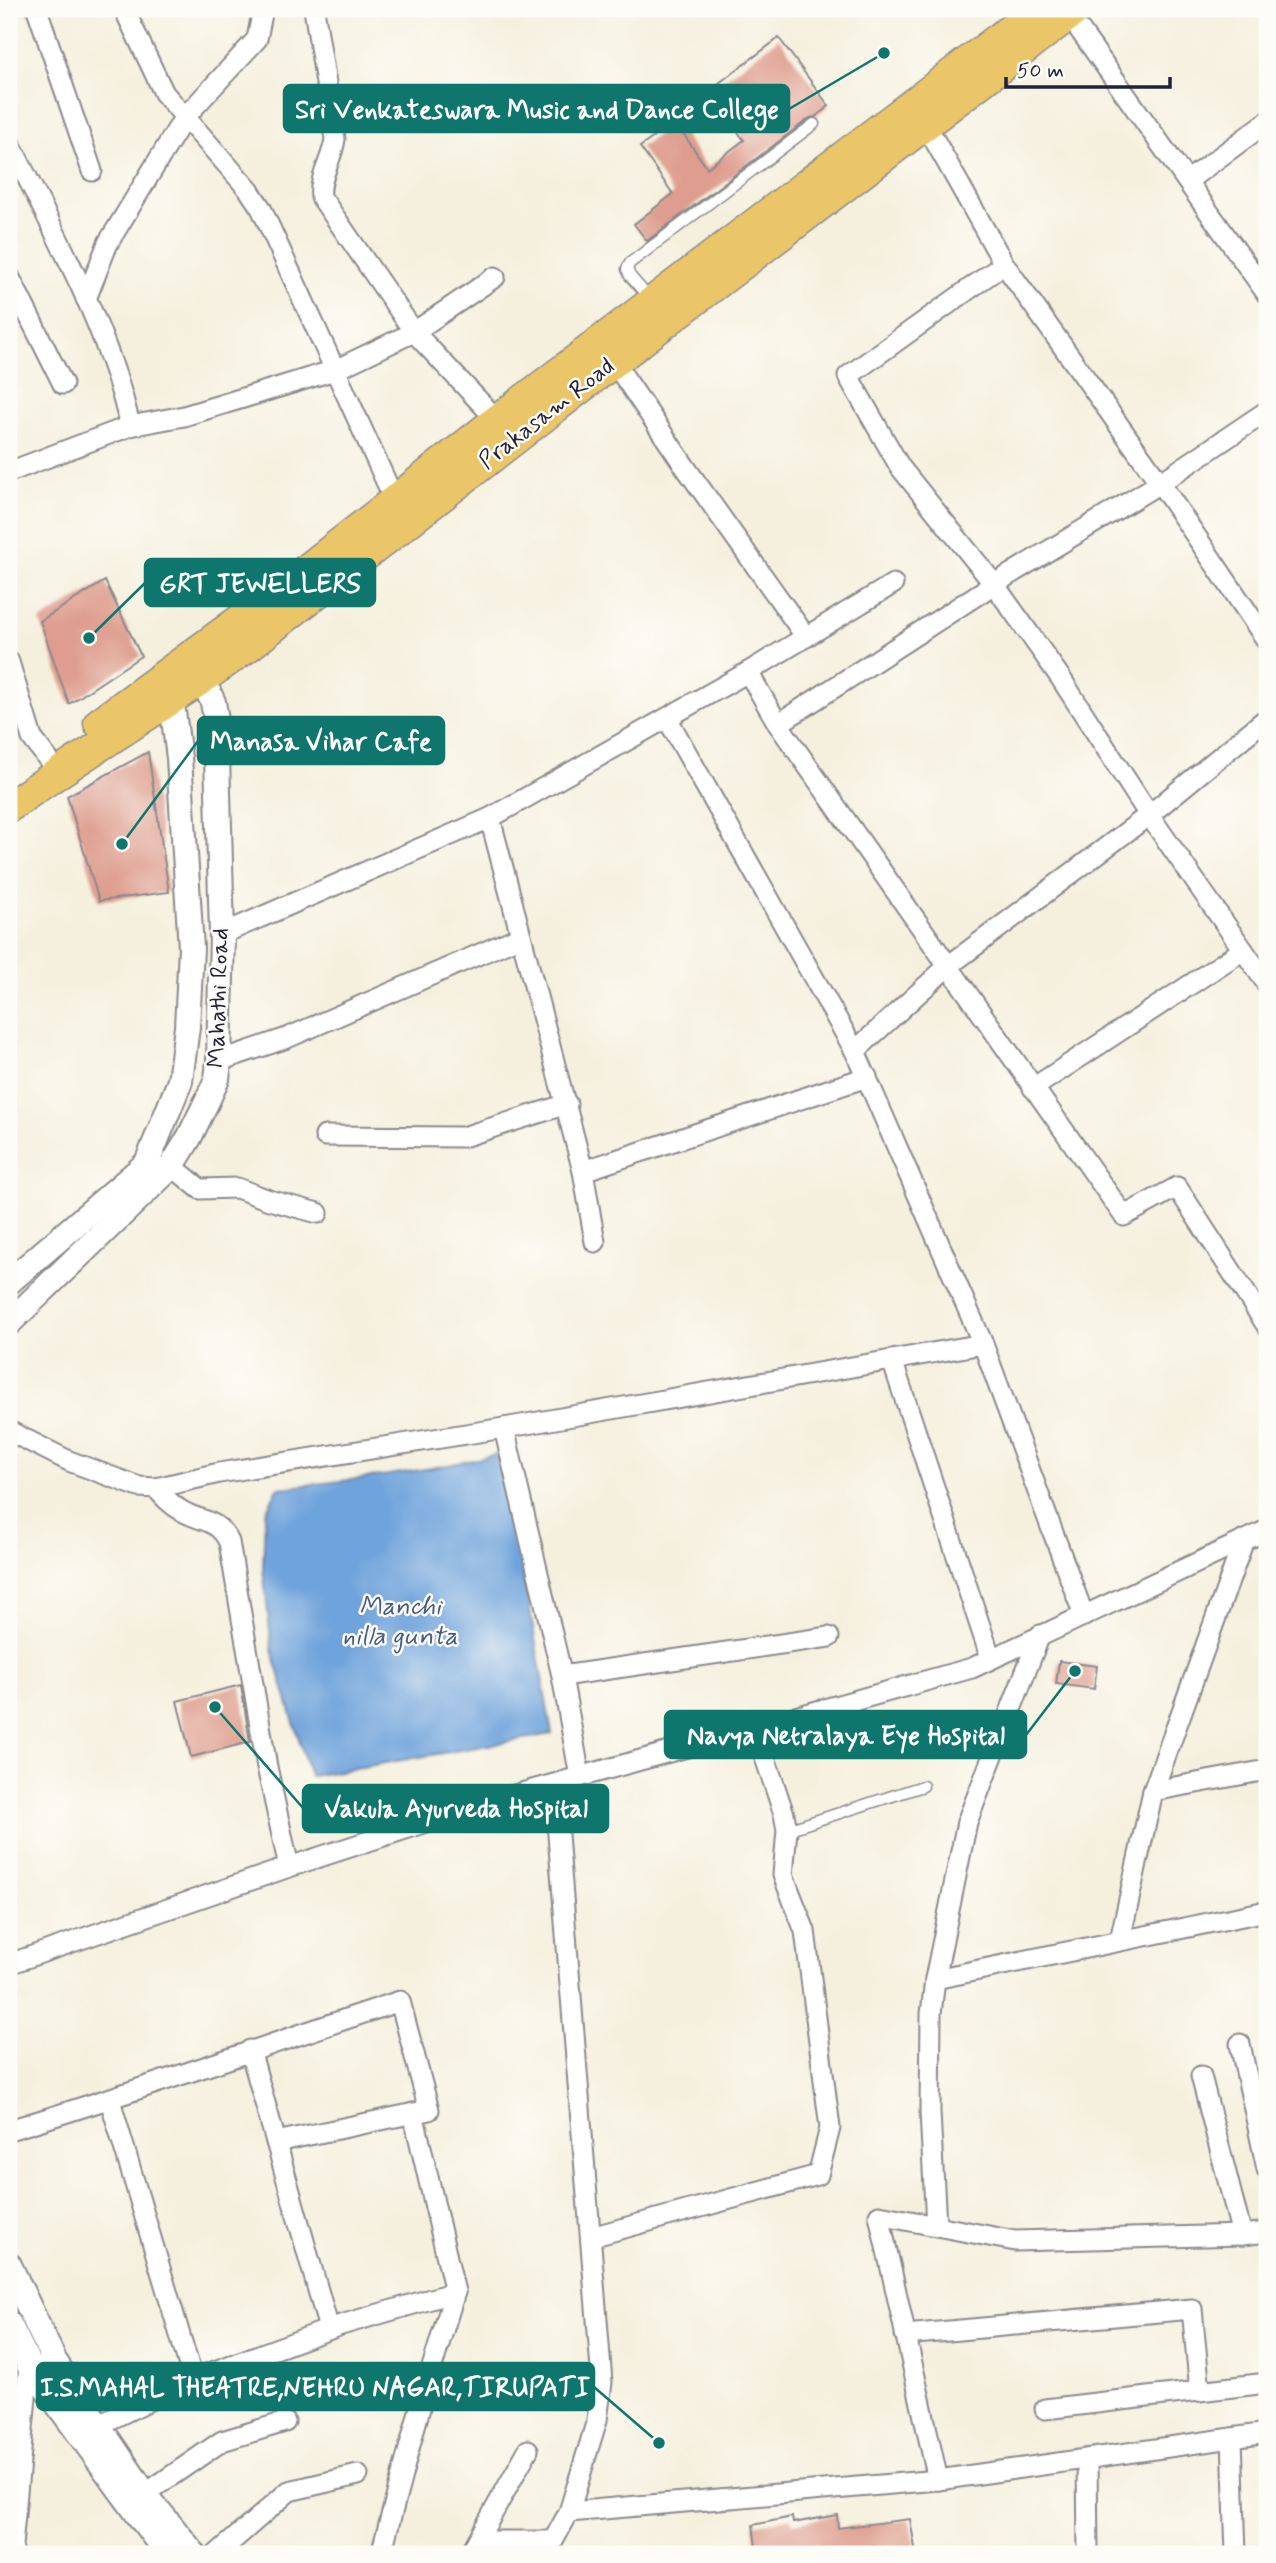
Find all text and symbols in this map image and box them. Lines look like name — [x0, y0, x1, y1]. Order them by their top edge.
scale bar — [1006, 46, 1171, 90]
text: 50 m — [1017, 57, 1064, 85]
callout: Sri Venkateswara Music and Dance College — [284, 85, 789, 132]
text: Sri Venkateswara Music and Dance College — [295, 94, 779, 131]
street label: Prakasam Road — [473, 351, 621, 477]
callout: GRT JEWELLERS — [145, 559, 375, 606]
text: GRT JEWELLERS — [159, 568, 361, 602]
callout: Manasa Vihar Cafe — [198, 717, 444, 764]
text: Manasa Vihar Cafe — [210, 726, 432, 760]
street label: Mahathi Road — [201, 927, 237, 1069]
water label: Manchi nilla gunta — [342, 1590, 458, 1654]
callout: Navya Netralaya Eye Hospital — [665, 1711, 1026, 1758]
text: Navya Netralaya Eye Hospital — [687, 1720, 1005, 1754]
callout: Vakula Ayurveda Hospital — [303, 1785, 608, 1832]
text: Vakula Ayurveda Hospital — [324, 1793, 588, 1827]
callout: I.S.MAHAL THEATRE,NEHRU NAGAR,TIRUPATI — [37, 2363, 594, 2410]
text: I.S.MAHAL THEATRE,NEHRU NAGAR,TIRUPATI — [40, 2372, 590, 2406]

